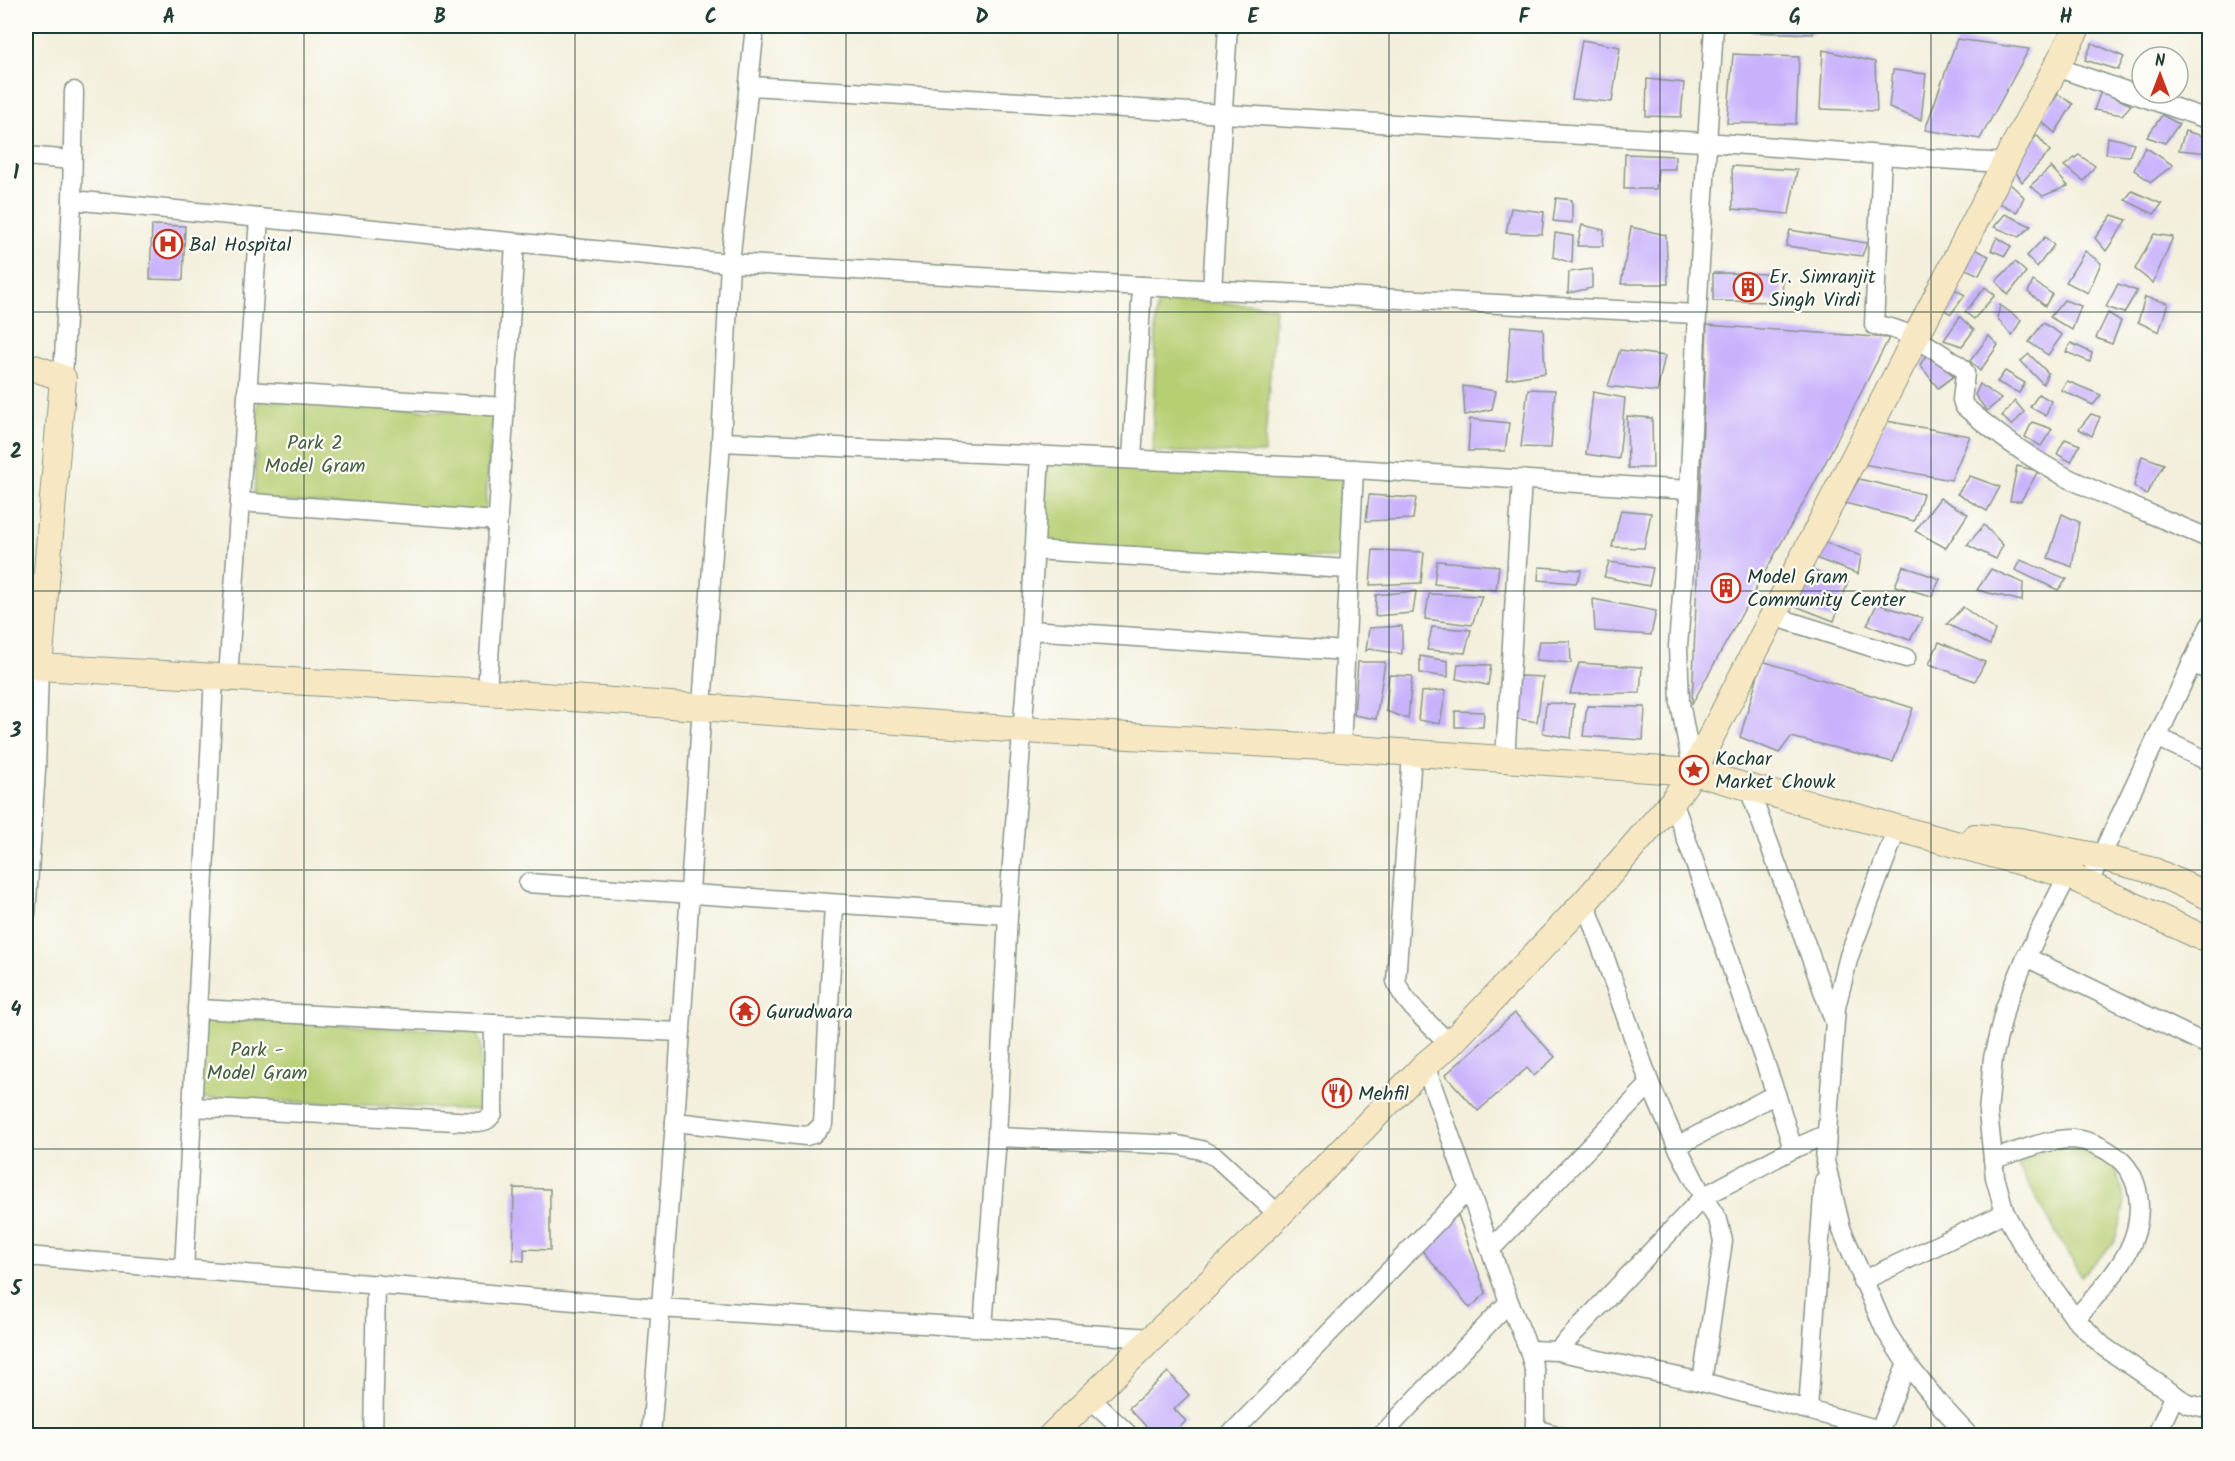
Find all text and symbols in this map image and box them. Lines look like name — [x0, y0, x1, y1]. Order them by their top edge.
text: A — [163, 2, 175, 34]
text: B — [434, 2, 446, 34]
text: C — [705, 2, 717, 34]
text: D — [975, 2, 989, 34]
text: E — [1247, 2, 1259, 34]
text: F — [1519, 2, 1531, 34]
text: G — [1789, 2, 1801, 34]
text: H — [2059, 2, 2073, 34]
north arrow — [2130, 45, 2190, 105]
text: N — [2155, 49, 2165, 74]
text: 1 — [13, 158, 19, 190]
hospital icon: Bal Hospital — [152, 228, 184, 260]
place label: Bal Hospital — [189, 230, 291, 262]
place label: Er. Simranjit Singh Virdi — [1769, 262, 1876, 317]
building icon: Er. Simranjit Singh Virdi — [1732, 271, 1764, 303]
park label: Park 2 Model Gram — [265, 428, 366, 483]
text: 2 — [10, 437, 22, 469]
place label: Model Gram Community Center — [1747, 562, 1906, 617]
building icon: Model Gram Community Center — [1710, 572, 1742, 604]
text: 3 — [10, 716, 22, 748]
place label: Kochar Market Chowk — [1715, 744, 1836, 799]
place icon: Kochar Market Chowk — [1678, 754, 1710, 786]
text: 4 — [11, 995, 22, 1027]
temple icon: Gurudwara — [729, 995, 761, 1027]
place label: Gurudwara — [766, 997, 853, 1029]
park label: Park - Model Gram — [207, 1035, 308, 1090]
restaurant icon: Mehfil — [1321, 1077, 1353, 1109]
place label: Mehfil — [1358, 1079, 1409, 1111]
text: 5 — [10, 1274, 23, 1306]

